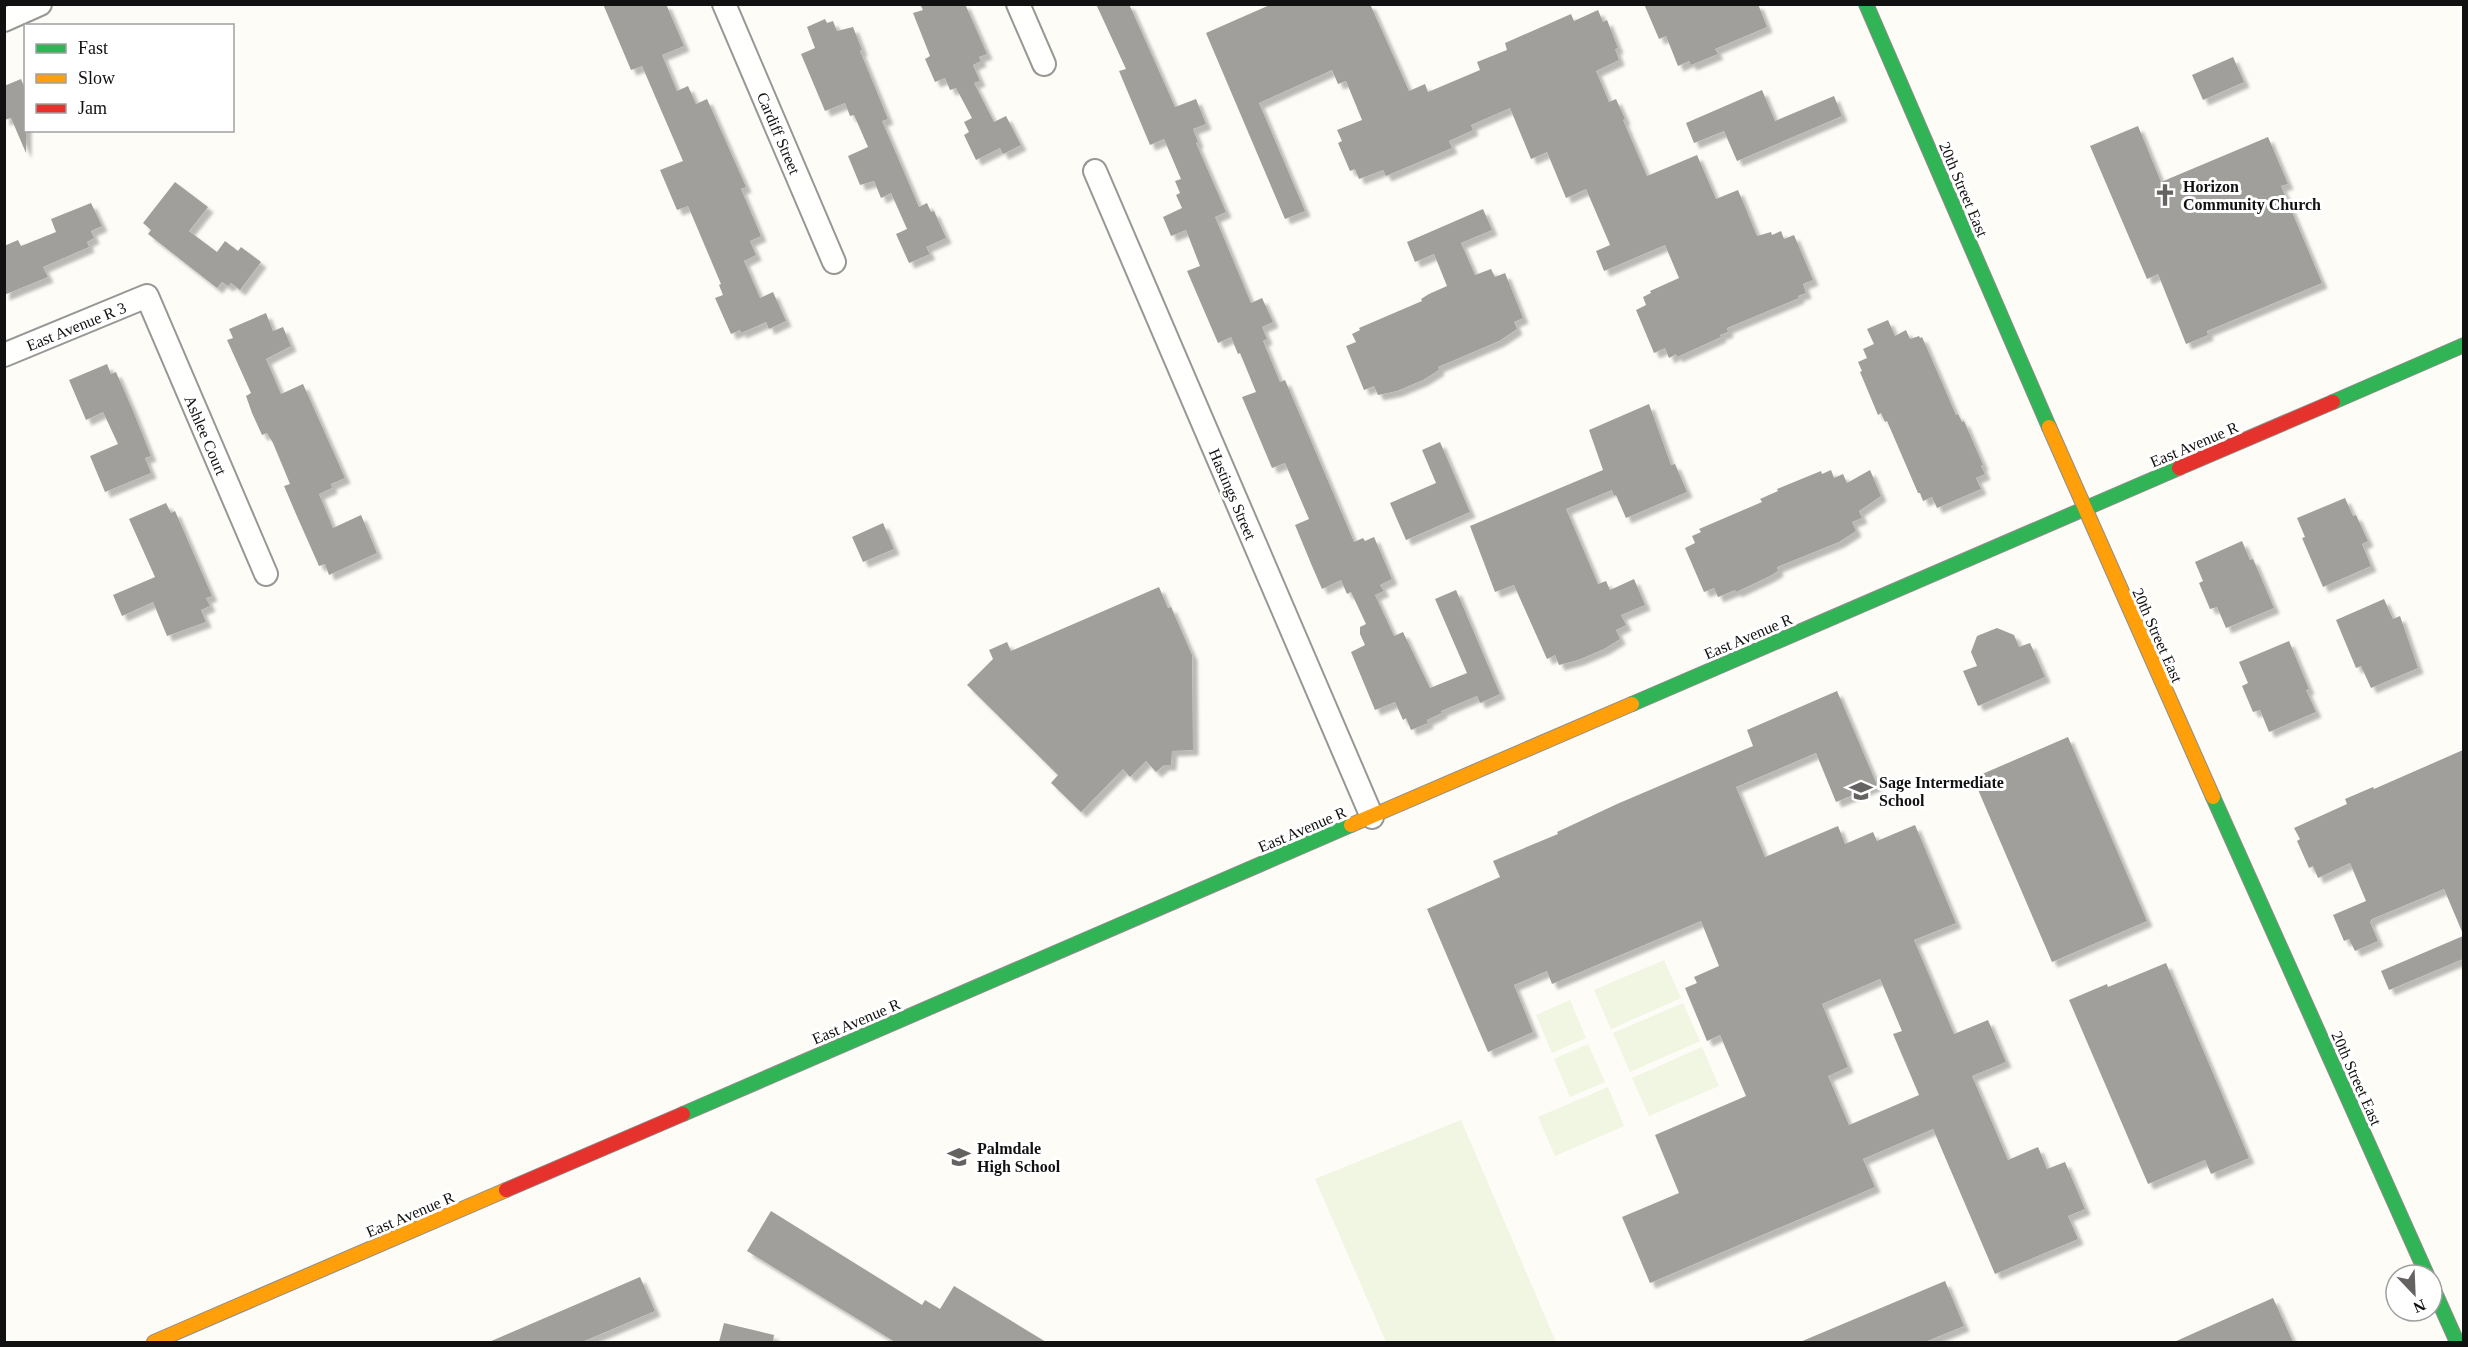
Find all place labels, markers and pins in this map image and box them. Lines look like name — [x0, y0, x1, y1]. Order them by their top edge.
place label: Horizon Community Church — [2183, 178, 2321, 214]
church icon: Horizon Community Church — [2152, 182, 2178, 208]
place label: Sage Intermediate School — [1879, 774, 2004, 809]
school or university icon: Sage Intermediate School — [1848, 778, 1874, 804]
place label: Palmdale High School — [977, 1140, 1061, 1176]
school or university icon: Palmdale High School — [946, 1144, 972, 1170]

